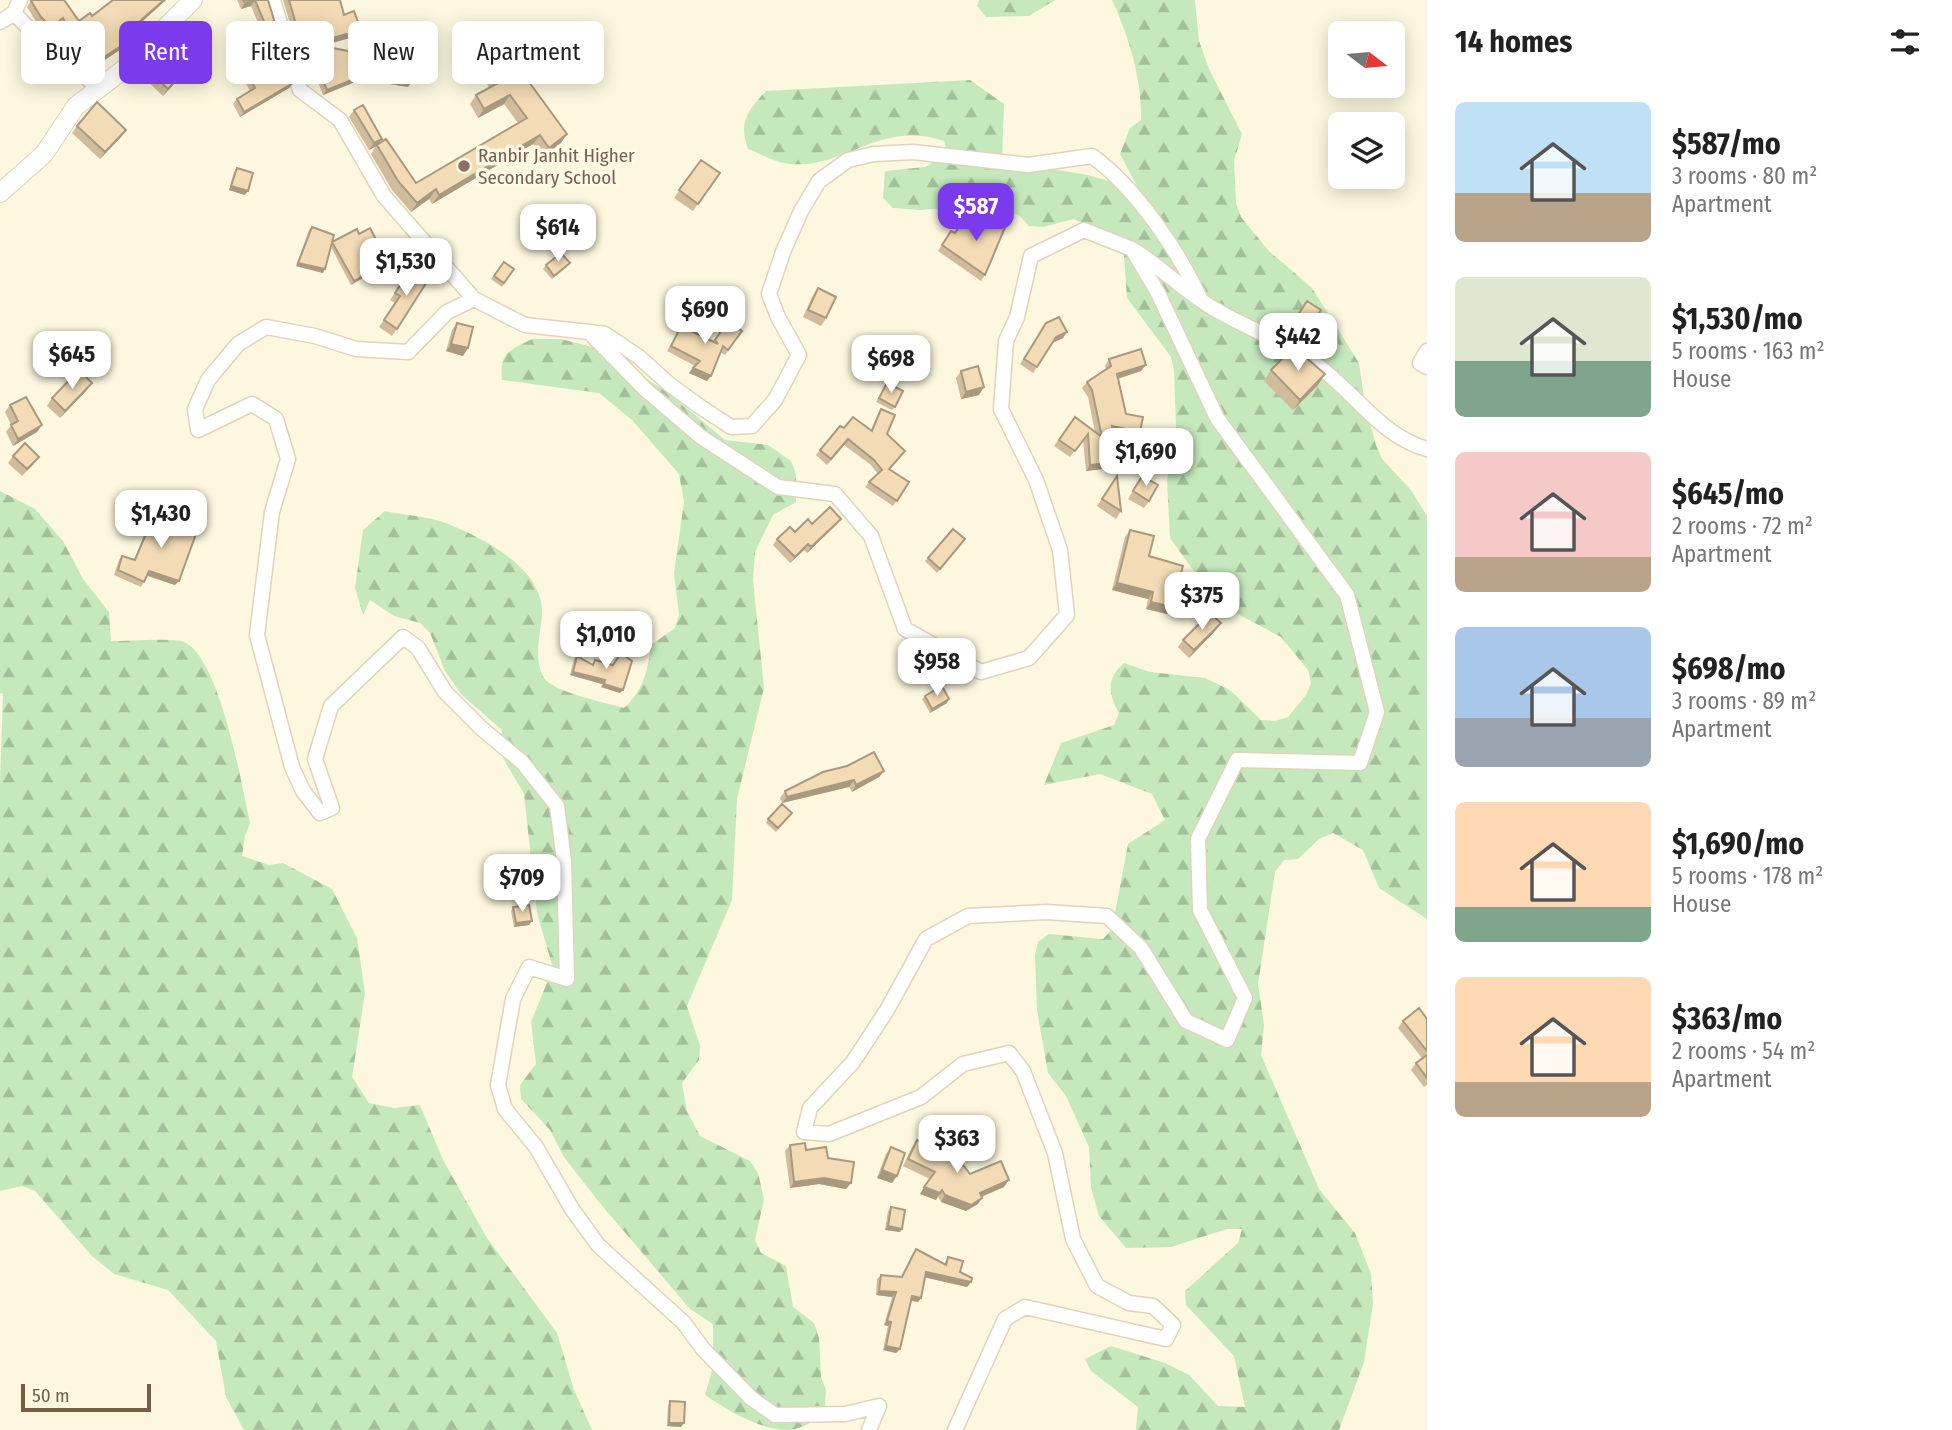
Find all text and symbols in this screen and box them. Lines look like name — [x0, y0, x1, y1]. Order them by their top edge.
chip: Buy — [21, 21, 105, 84]
chip: Rent — [119, 21, 212, 84]
chip: Filters — [226, 21, 334, 84]
chip: New — [348, 21, 438, 84]
chip: Apartment — [452, 21, 604, 84]
north arrow — [1328, 21, 1405, 98]
map controls — [1328, 21, 1405, 189]
icon: filters — [1886, 23, 1924, 61]
text: 14 homes — [1455, 24, 1572, 60]
button: layers — [1328, 112, 1405, 189]
text: $587/mo — [1672, 126, 1781, 162]
icon: home — [1511, 130, 1595, 214]
place label: Ranbir Janhit Higher Secondary School — [478, 144, 635, 189]
marker: Ranbir Janhit Higher Secondary School — [456, 158, 472, 174]
text: 3 rooms · 80 m² — [1672, 162, 1817, 190]
pin: $587 — [935, 184, 1017, 243]
text: Apartment — [1672, 190, 1772, 218]
text: $587 — [954, 192, 998, 220]
pin: $614 — [517, 204, 599, 264]
text: $614 — [536, 213, 580, 241]
pin: $1,530 — [349, 238, 463, 298]
text: $1,530 — [376, 247, 436, 275]
pin: $690 — [664, 286, 746, 346]
text: $690 — [681, 295, 729, 323]
text: $1,530/mo — [1672, 301, 1803, 337]
icon: home — [1511, 305, 1595, 389]
pin: $442 — [1257, 314, 1339, 373]
text: $442 — [1275, 322, 1321, 350]
pin: $645 — [31, 332, 113, 391]
pin: $698 — [850, 336, 932, 395]
text: 5 rooms · 163 m² — [1672, 337, 1825, 365]
text: $645 — [49, 340, 95, 368]
text: $698 — [867, 344, 915, 372]
text: House — [1672, 365, 1731, 393]
pin: $1,690 — [1089, 428, 1203, 488]
text: $1,690 — [1115, 437, 1177, 465]
text: $645/mo — [1672, 476, 1784, 512]
icon: home — [1511, 480, 1595, 564]
pin: $1,430 — [104, 490, 218, 550]
text: $1,430 — [131, 499, 191, 527]
text: 2 rooms · 72 m² — [1672, 512, 1813, 540]
text: Apartment — [1672, 540, 1772, 568]
pin: $375 — [1161, 572, 1243, 632]
text: $375 — [1180, 581, 1224, 609]
pin: $1,010 — [549, 612, 663, 671]
text: $1,010 — [576, 620, 636, 648]
pin: $958 — [896, 638, 978, 698]
text: $958 — [914, 647, 960, 675]
text: $698/mo — [1672, 651, 1786, 687]
icon: home — [1511, 655, 1595, 739]
text: 3 rooms · 89 m² — [1672, 687, 1816, 715]
text: Apartment — [1672, 715, 1772, 743]
text: $1,690/mo — [1672, 826, 1804, 862]
icon: home — [1511, 830, 1595, 914]
pin: $709 — [481, 855, 563, 914]
text: 5 rooms · 178 m² — [1672, 862, 1823, 890]
text: $709 — [500, 863, 544, 891]
text: House — [1672, 890, 1731, 918]
text: $363/mo — [1672, 1001, 1782, 1037]
icon: home — [1511, 1005, 1595, 1089]
text: 2 rooms · 54 m² — [1672, 1037, 1815, 1065]
text: Apartment — [1672, 1065, 1772, 1093]
pin: $363 — [916, 1116, 998, 1175]
text: $363 — [934, 1124, 980, 1152]
scale bar — [21, 1381, 150, 1413]
text: 50 m — [32, 1384, 70, 1407]

